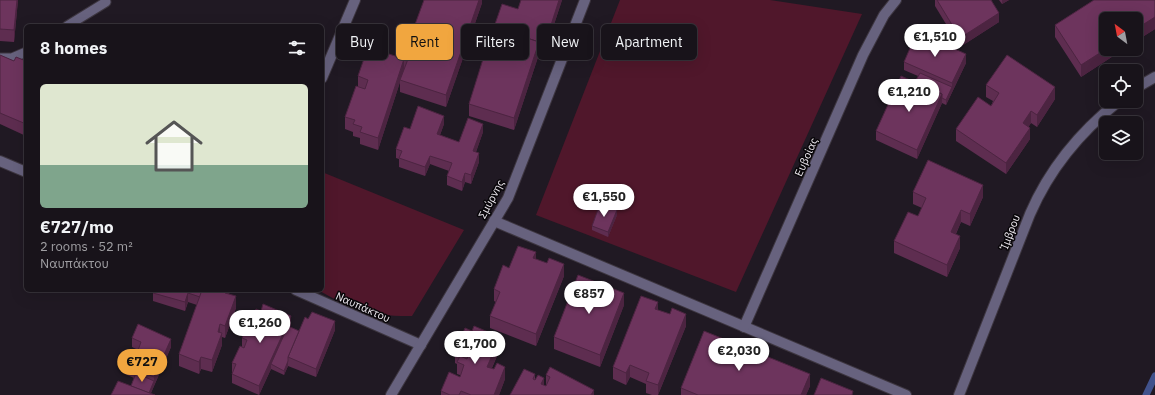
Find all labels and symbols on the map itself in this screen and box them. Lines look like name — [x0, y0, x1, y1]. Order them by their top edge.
north arrow — [1099, 12, 1143, 56]
pin: €1,510 — [902, 24, 968, 58]
pin: €1,210 — [876, 79, 942, 113]
street label: Ευβοίας — [791, 136, 821, 178]
street label: Σμύρνης — [475, 177, 507, 221]
pin: €1,550 — [571, 184, 637, 218]
street label: Ίμβρου — [997, 213, 1023, 252]
pin: €857 — [565, 281, 613, 315]
street label: Ναυπάκτου — [334, 289, 392, 325]
pin: €1,260 — [227, 310, 293, 344]
pin: €1,700 — [442, 331, 508, 365]
pin: €2,030 — [706, 338, 772, 372]
pin: €727 — [118, 349, 166, 383]

